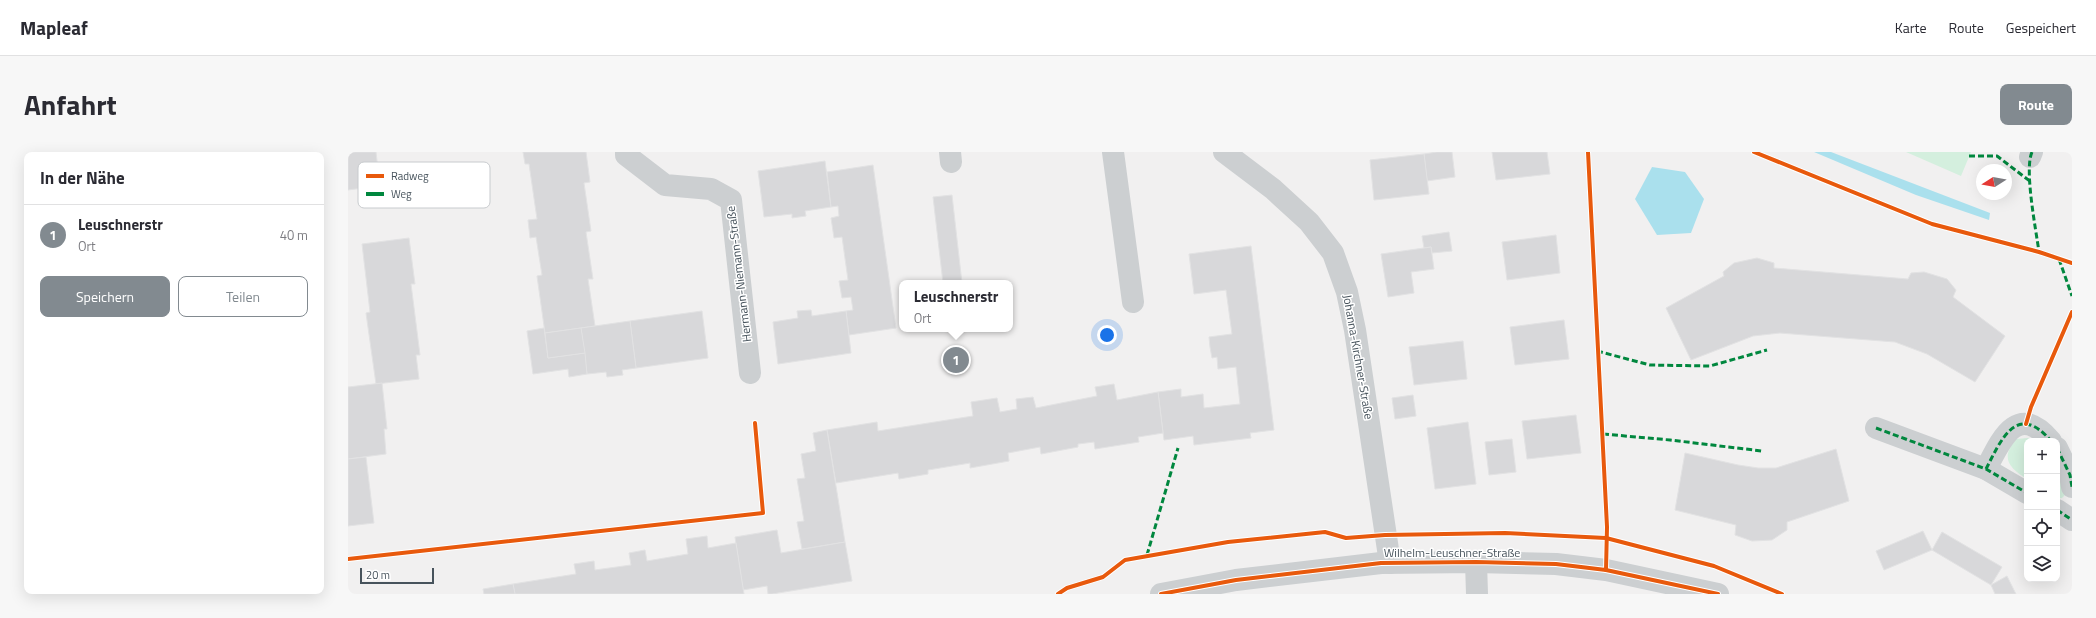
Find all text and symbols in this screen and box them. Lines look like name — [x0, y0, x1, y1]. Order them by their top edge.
text: Mapleaf — [20, 13, 88, 42]
text: Karte — [1895, 17, 1927, 38]
text: Route — [1949, 17, 1984, 38]
text: Gespeichert — [2006, 17, 2076, 38]
text: Anfahrt — [24, 83, 117, 126]
button: Route — [2000, 84, 2072, 125]
legend — [358, 162, 490, 208]
north arrow — [1976, 164, 2012, 200]
text: In der Nähe — [40, 165, 125, 191]
text: Radweg — [391, 168, 429, 184]
text: Weg — [391, 186, 412, 202]
street label: Hermann-Niemann-Straße — [721, 205, 756, 343]
text: Leuschnerstr — [78, 213, 163, 236]
text: 1 — [49, 225, 57, 245]
text: 40 m — [280, 225, 308, 245]
text: Ort — [78, 236, 96, 256]
button: Speichern — [40, 276, 170, 317]
button: Teilen — [178, 276, 308, 317]
popup — [899, 280, 1013, 332]
text: Leuschnerstr — [914, 285, 998, 308]
street label: Johanna-Kirchner-Straße — [1338, 293, 1379, 421]
text: Ort — [914, 308, 931, 328]
your location — [1097, 325, 1117, 345]
pin: 1 — [943, 345, 969, 375]
map controls — [2024, 438, 2060, 582]
button: + — [2024, 438, 2060, 474]
button: − — [2024, 474, 2060, 510]
button: locate — [2024, 510, 2060, 546]
street label: Wilhelm-Leuschner-Straße — [1384, 543, 1520, 562]
button: layers — [2024, 546, 2060, 582]
scale bar — [360, 566, 434, 585]
text: 20 m — [366, 567, 390, 583]

